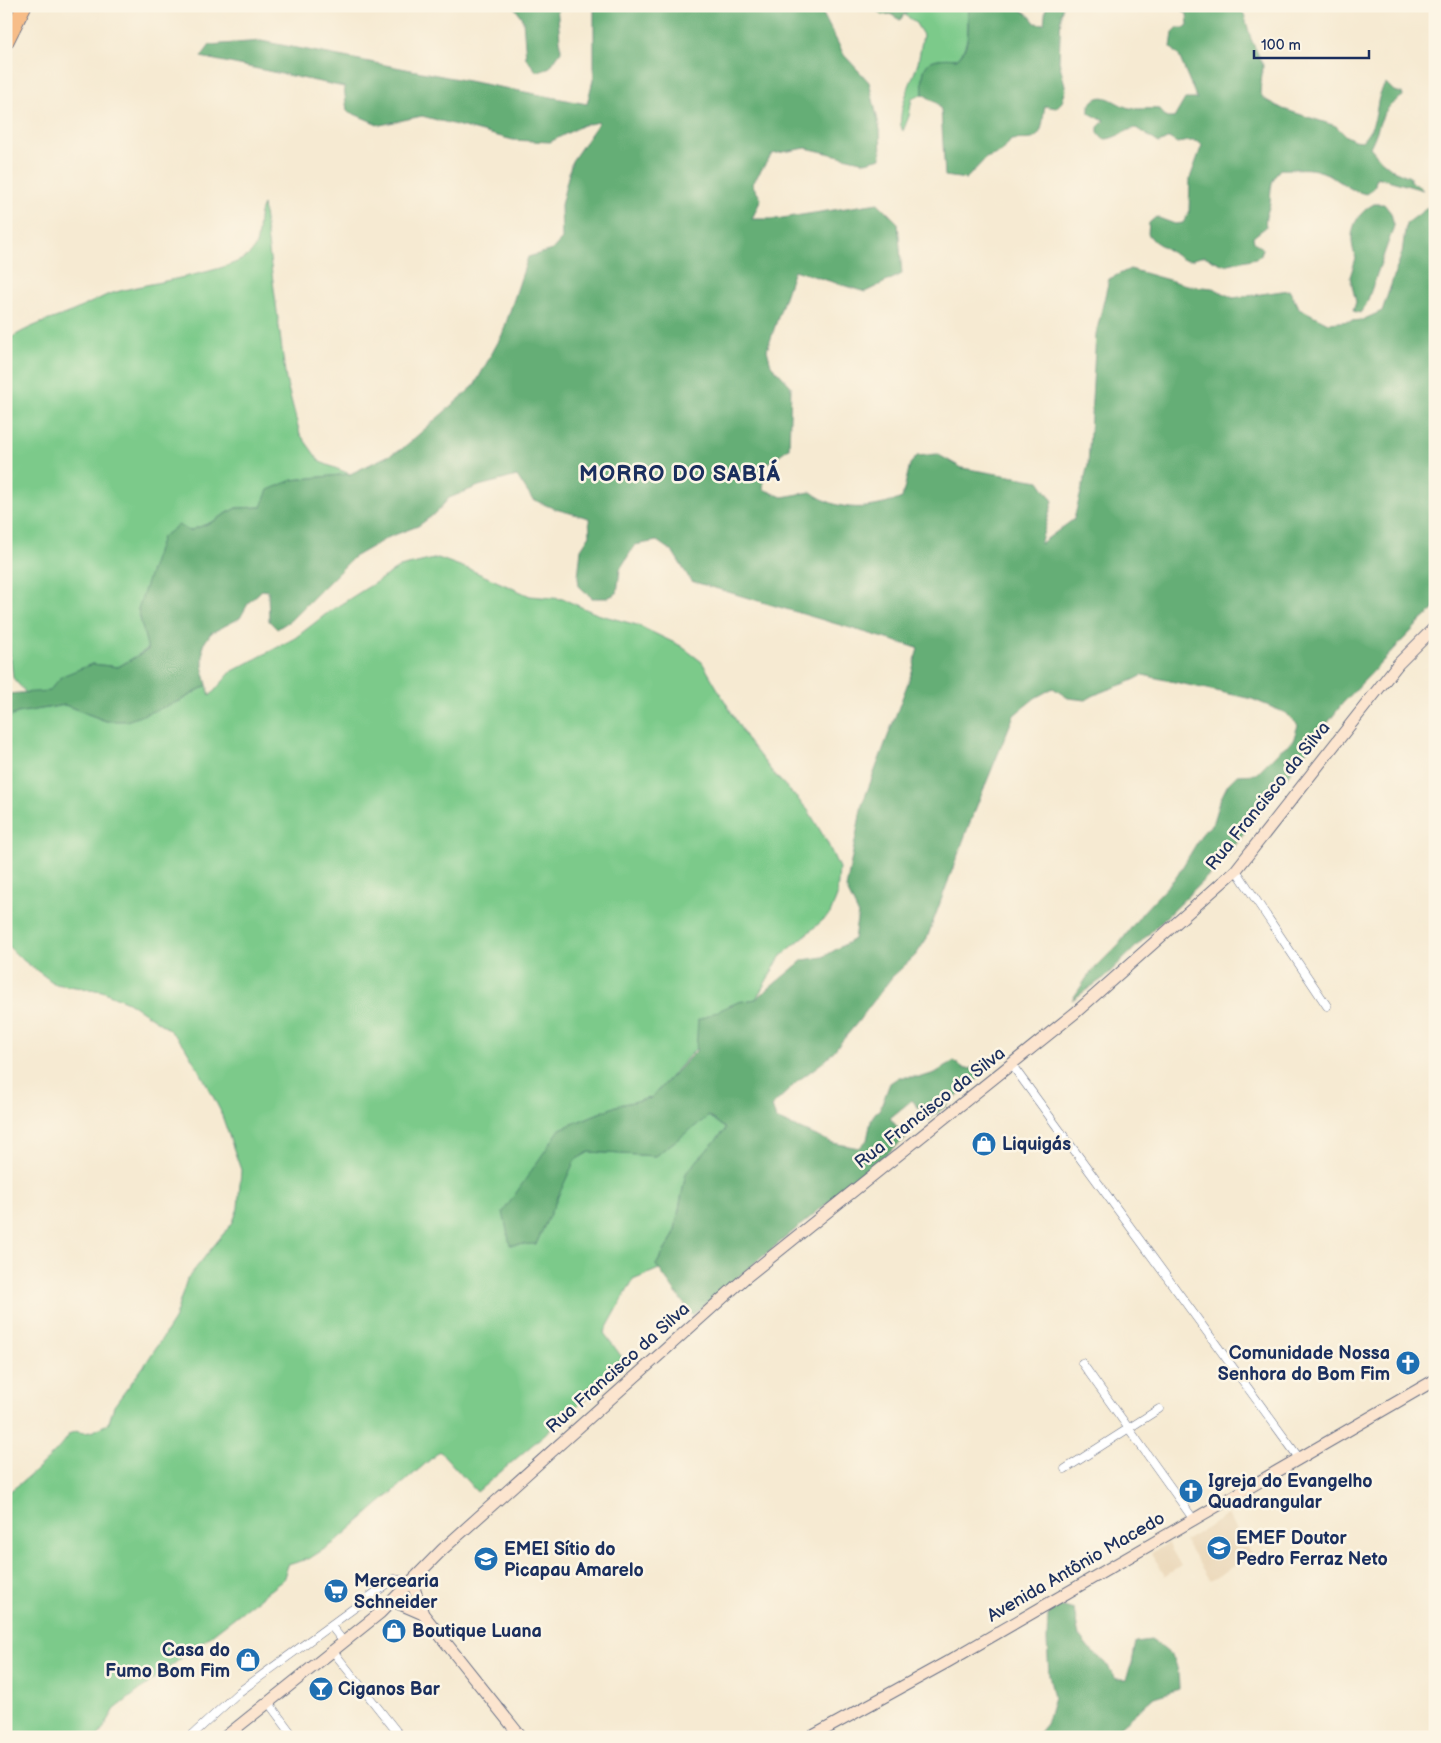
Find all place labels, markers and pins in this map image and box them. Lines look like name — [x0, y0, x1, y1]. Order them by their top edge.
shop icon: Liquigás — [971, 1131, 997, 1157]
place label: Liquigás — [1002, 1134, 1071, 1155]
place label: Comunidade Nossa Senhora do Bom Fim — [1218, 1343, 1390, 1385]
church icon: Comunidade Nossa Senhora do Bom Fim — [1395, 1350, 1421, 1376]
place label: Igreja do Evangelho Quadrangular — [1208, 1471, 1373, 1513]
church icon: Igreja do Evangelho Quadrangular — [1178, 1478, 1204, 1504]
place label: EMEF Doutor Pedro Ferraz Neto — [1236, 1528, 1388, 1570]
school or university icon: EMEF Doutor Pedro Ferraz Neto — [1206, 1535, 1232, 1561]
place label: EMEI Sítio do Picapau Amarelo — [504, 1539, 644, 1581]
school or university icon: EMEI Sítio do Picapau Amarelo — [473, 1546, 499, 1572]
place label: Mercearia Schneider — [354, 1571, 439, 1613]
supermarket icon: Mercearia Schneider — [323, 1578, 349, 1604]
shop icon: Boutique Luana — [381, 1618, 407, 1644]
place label: Boutique Luana — [412, 1621, 542, 1642]
place label: Casa do Fumo Bom Fim — [105, 1640, 230, 1682]
shop icon: Casa do Fumo Bom Fim — [235, 1647, 261, 1673]
bar icon: Ciganos Bar — [308, 1676, 334, 1702]
place label: Ciganos Bar — [338, 1679, 441, 1700]

